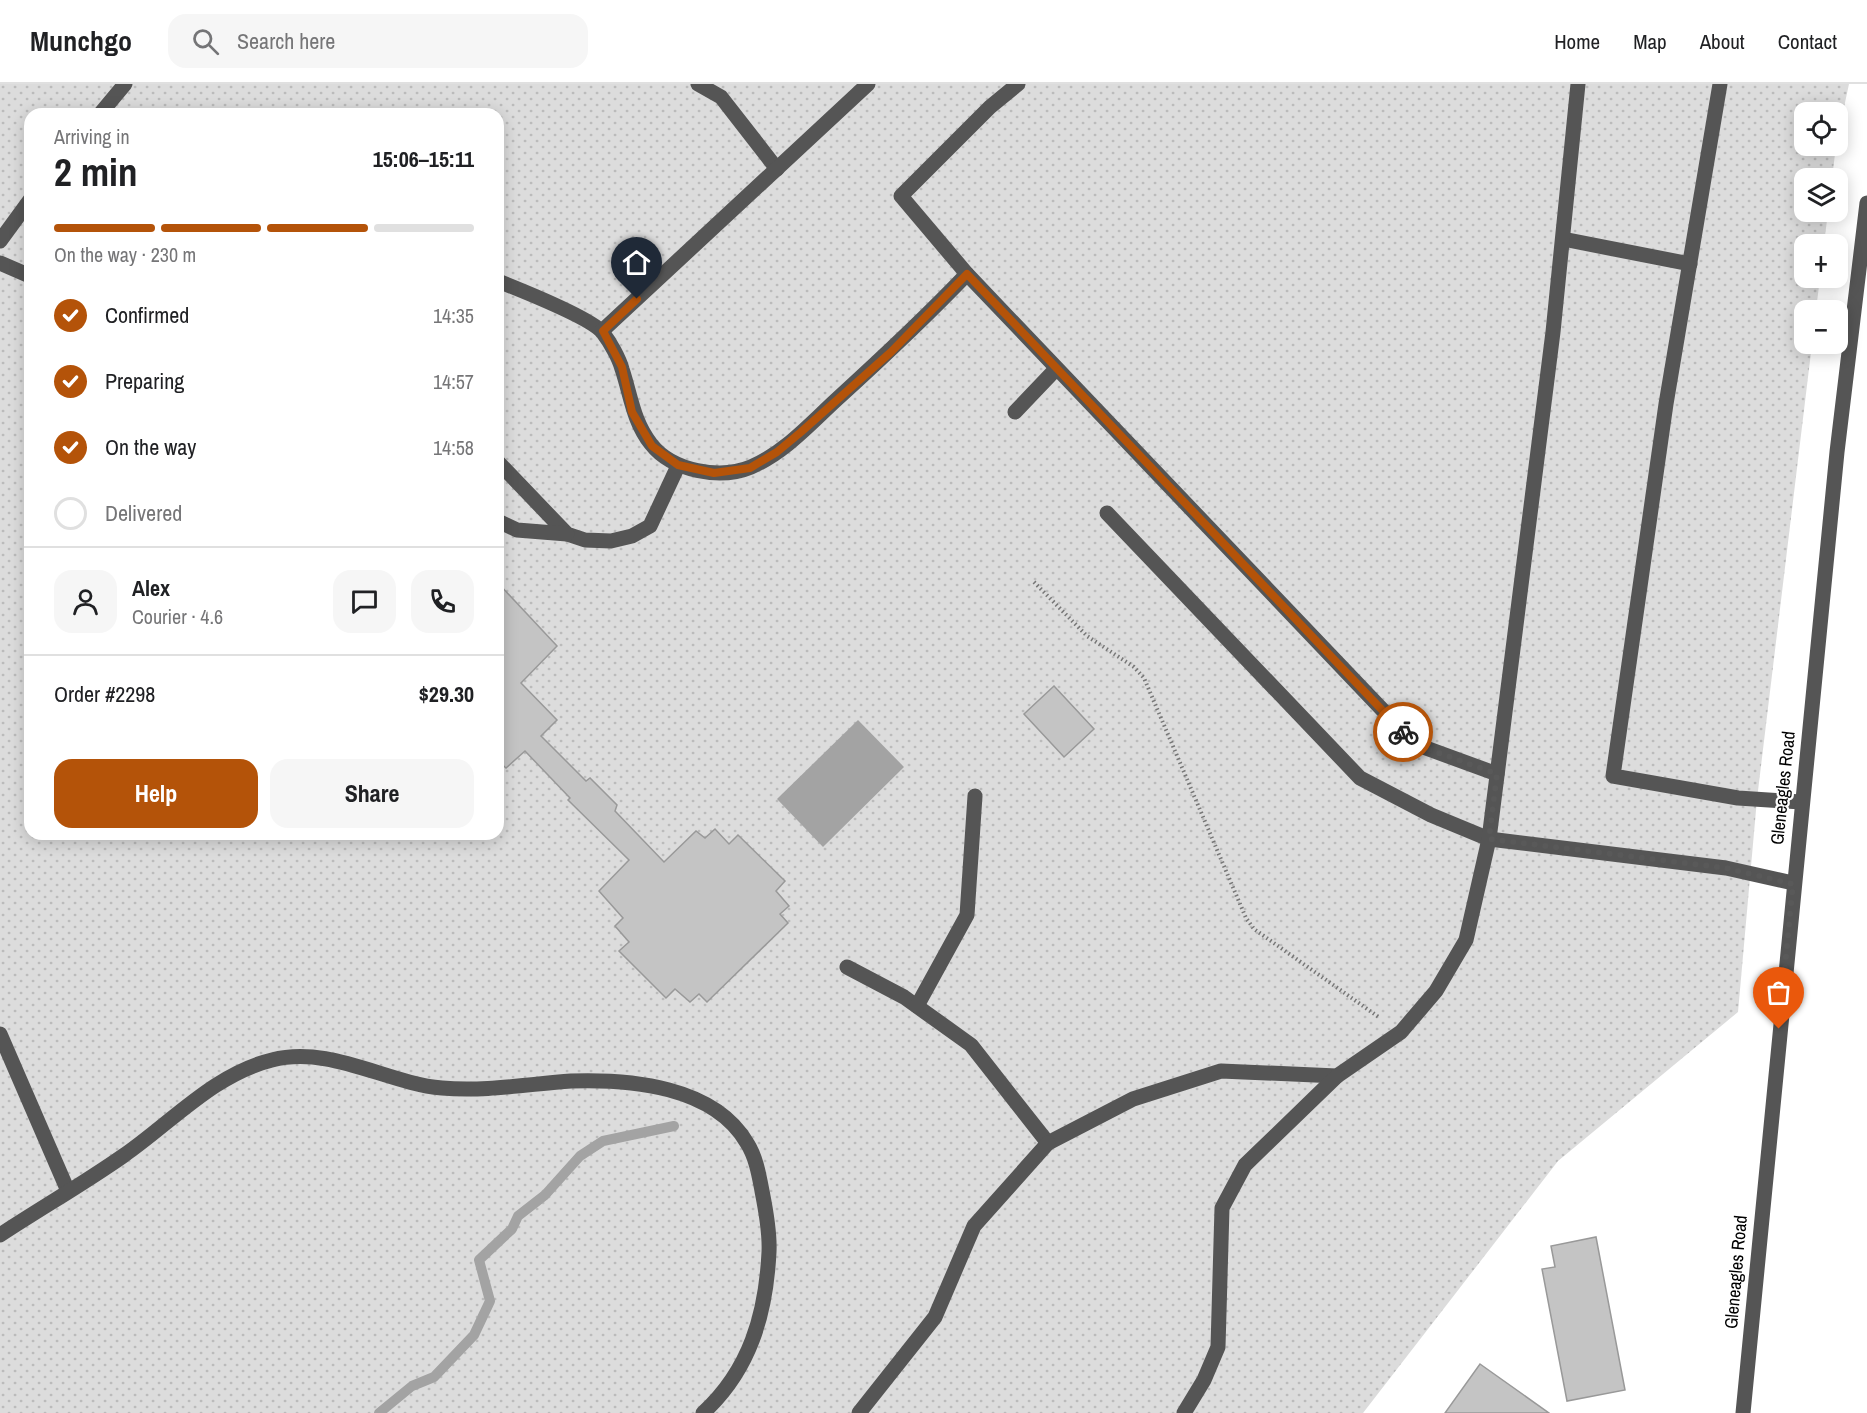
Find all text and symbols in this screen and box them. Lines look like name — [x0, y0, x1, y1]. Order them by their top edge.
search box — [168, 14, 588, 68]
text: Munchgo — [30, 22, 132, 60]
icon: search — [189, 25, 222, 58]
text: Search here — [237, 26, 335, 56]
text: Home — [1554, 27, 1600, 56]
text: Map — [1633, 27, 1667, 56]
text: About — [1700, 27, 1745, 56]
text: Contact — [1778, 27, 1837, 56]
map controls — [1794, 102, 1848, 354]
button: locate — [1794, 102, 1848, 156]
text: Arriving in — [54, 123, 130, 150]
text: 15:06–15:11 — [373, 144, 474, 174]
text: 2 min — [54, 146, 138, 198]
button: layers — [1794, 168, 1848, 222]
button: + — [1794, 234, 1848, 288]
pin — [611, 237, 662, 299]
text: On the way · 230 m — [54, 241, 196, 268]
icon: home — [620, 246, 653, 279]
icon: check — [54, 299, 87, 332]
text: Confirmed — [105, 300, 189, 330]
button: − — [1794, 300, 1848, 354]
text: 14:35 — [433, 302, 474, 329]
icon: check — [54, 365, 87, 398]
text: Preparing — [105, 366, 184, 396]
text: 14:57 — [433, 368, 474, 395]
icon: check — [54, 431, 87, 464]
text: On the way — [105, 432, 196, 462]
text: 14:58 — [433, 434, 474, 461]
text: Delivered — [105, 498, 182, 528]
button: person — [54, 570, 117, 633]
button: chat — [333, 570, 396, 633]
button: phone — [411, 570, 474, 633]
text: Alex — [132, 573, 170, 603]
text: Courier · 4.6 — [132, 603, 223, 630]
text: Order #2298 — [54, 679, 155, 709]
text: $29.30 — [419, 679, 474, 709]
courier — [1373, 702, 1433, 762]
icon: bike — [1387, 716, 1420, 749]
street label: Gleneagles Road — [1764, 730, 1801, 846]
button: Help — [54, 759, 258, 828]
button: Share — [270, 759, 474, 828]
pin — [1753, 967, 1804, 1029]
icon: bag — [1762, 976, 1795, 1009]
street label: Gleneagles Road — [1718, 1214, 1753, 1330]

